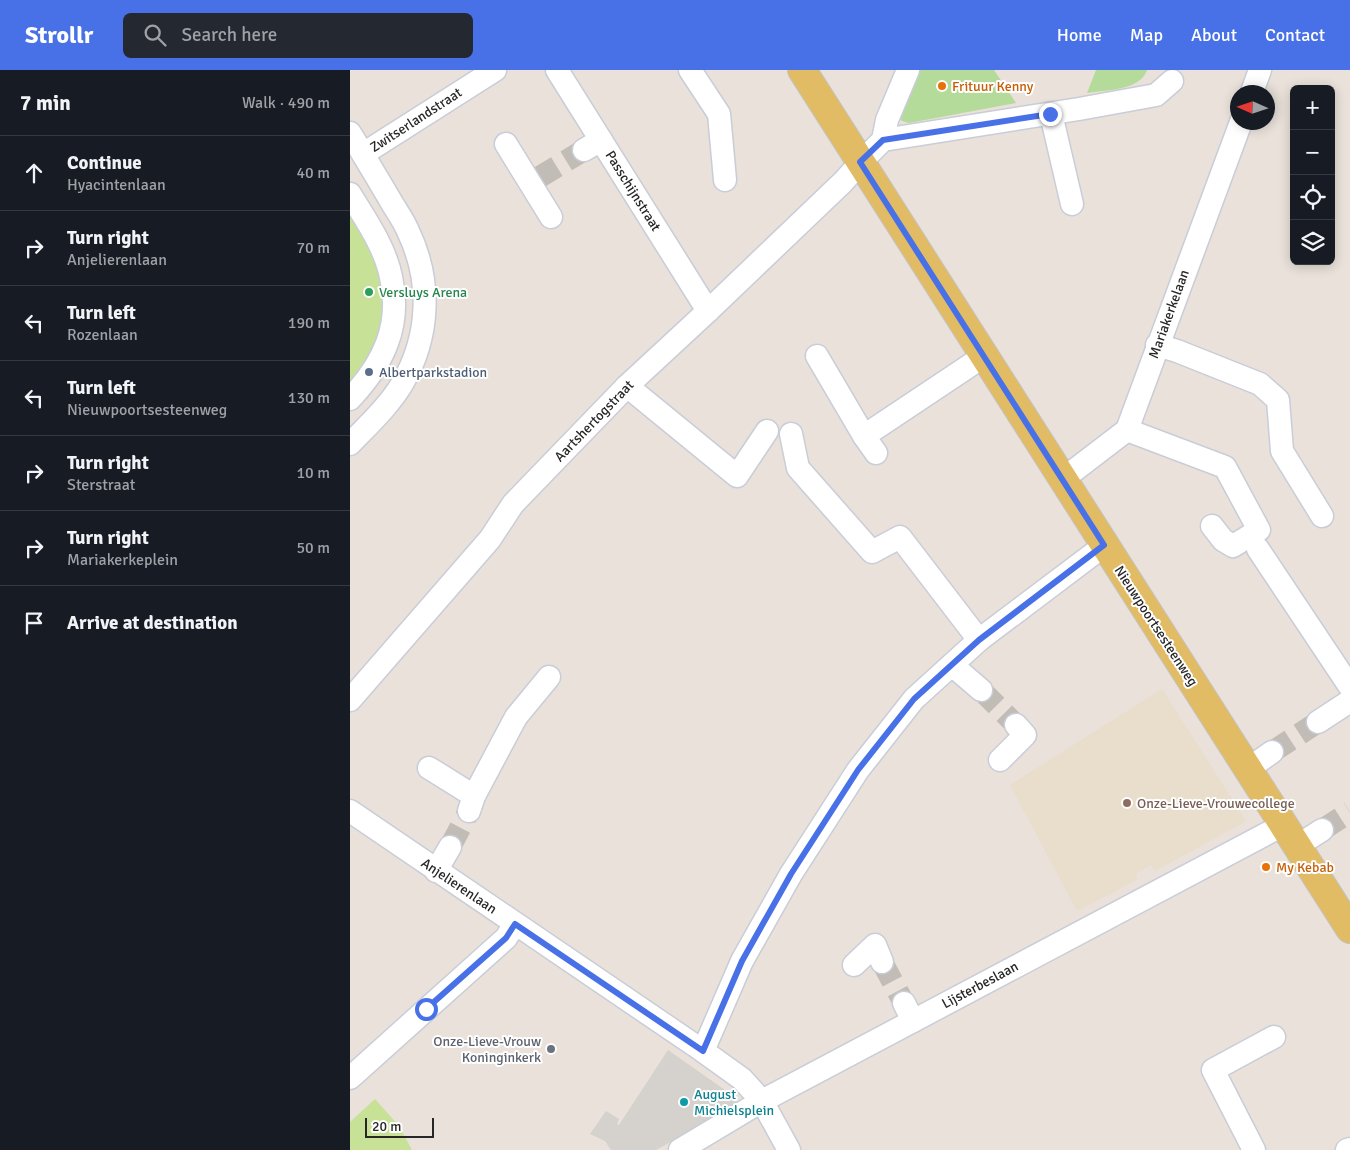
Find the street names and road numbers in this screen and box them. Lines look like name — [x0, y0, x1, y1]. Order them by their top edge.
street label: Zwitserlandstraat — [367, 84, 465, 156]
street label: Passchijnstraat — [602, 148, 665, 234]
street label: Mariakerkelaan — [1145, 267, 1193, 361]
street label: Aartshertogstraat — [551, 377, 637, 465]
street label: Nieuwpoortsesteenweg — [1111, 563, 1201, 689]
street label: Anjelierenlaan — [418, 855, 500, 917]
street label: Lijsterbeslaan — [939, 958, 1021, 1012]

